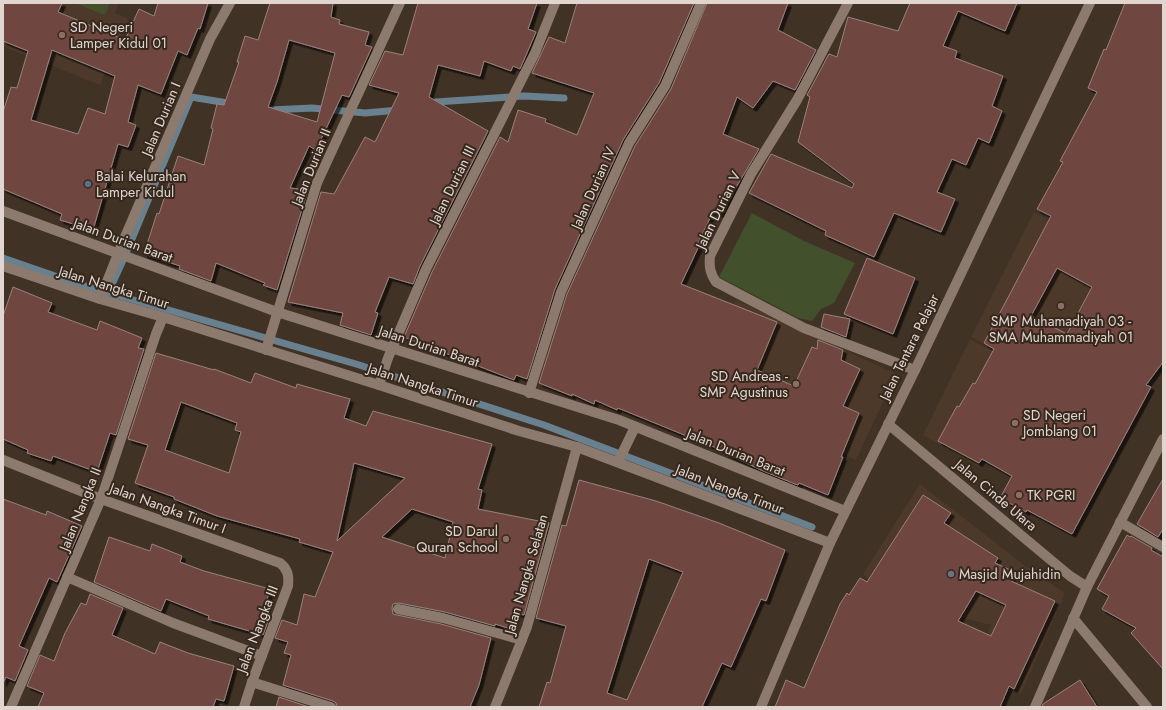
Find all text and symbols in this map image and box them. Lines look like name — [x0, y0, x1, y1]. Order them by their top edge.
place label: SD Negeri Lamper Kidul 01 — [70, 17, 167, 53]
marker: SD Negeri Lamper Kidul 01 — [57, 30, 67, 40]
street label: Jalan Durian I — [136, 79, 186, 161]
street label: Jalan Durian II — [286, 125, 336, 211]
street label: Jalan Durian III — [423, 142, 480, 230]
street label: Jalan Durian IV — [565, 143, 620, 234]
place label: Balai Kelurahan Lamper Kidul — [96, 166, 187, 202]
street label: Jalan Durian V — [690, 167, 746, 254]
marker: Balai Kelurahan Lamper Kidul — [83, 179, 93, 189]
street label: Jalan Durian Barat — [69, 212, 176, 268]
street label: Jalan Nangka Timur — [54, 260, 172, 313]
street label: Jalan Tentara Pelajar — [874, 290, 944, 406]
marker: SMP Muhamadiyah 03 - SMA Muhammadiyah 01 — [1056, 301, 1066, 311]
place label: SMP Muhamadiyah 03 - SMA Muhammadiyah 01 — [989, 311, 1133, 347]
street label: Jalan Durian Barat — [374, 320, 482, 372]
street label: Jalan Nangka Timur — [363, 357, 481, 412]
place label: SD Andreas - SMP Agustinus — [700, 366, 788, 402]
marker: SD Andreas - SMP Agustinus — [791, 379, 801, 389]
place label: SD Negeri Jomblang 01 — [1021, 405, 1097, 441]
marker: SD Negeri Jomblang 01 — [1010, 418, 1020, 428]
street label: Jalan Durian Barat — [682, 422, 789, 481]
street label: Jalan Cinde Utara — [949, 453, 1041, 535]
street label: Jalan Nangka Timur — [671, 458, 787, 519]
street label: Jalan Nangka II — [53, 464, 106, 556]
street label: Jalan Nangka Timur I — [105, 477, 229, 538]
place label: TK PGRI — [1027, 485, 1075, 505]
marker: TK PGRI — [1014, 490, 1024, 500]
street label: Jalan Nangka Selatan — [499, 512, 553, 638]
place label: SD Darul Quran School — [416, 521, 498, 557]
marker: SD Darul Quran School — [501, 534, 511, 544]
place label: Masjid Mujahidin — [959, 564, 1061, 584]
marker: Masjid Mujahidin — [946, 569, 956, 579]
street label: Jalan Nangka III — [230, 583, 283, 677]

